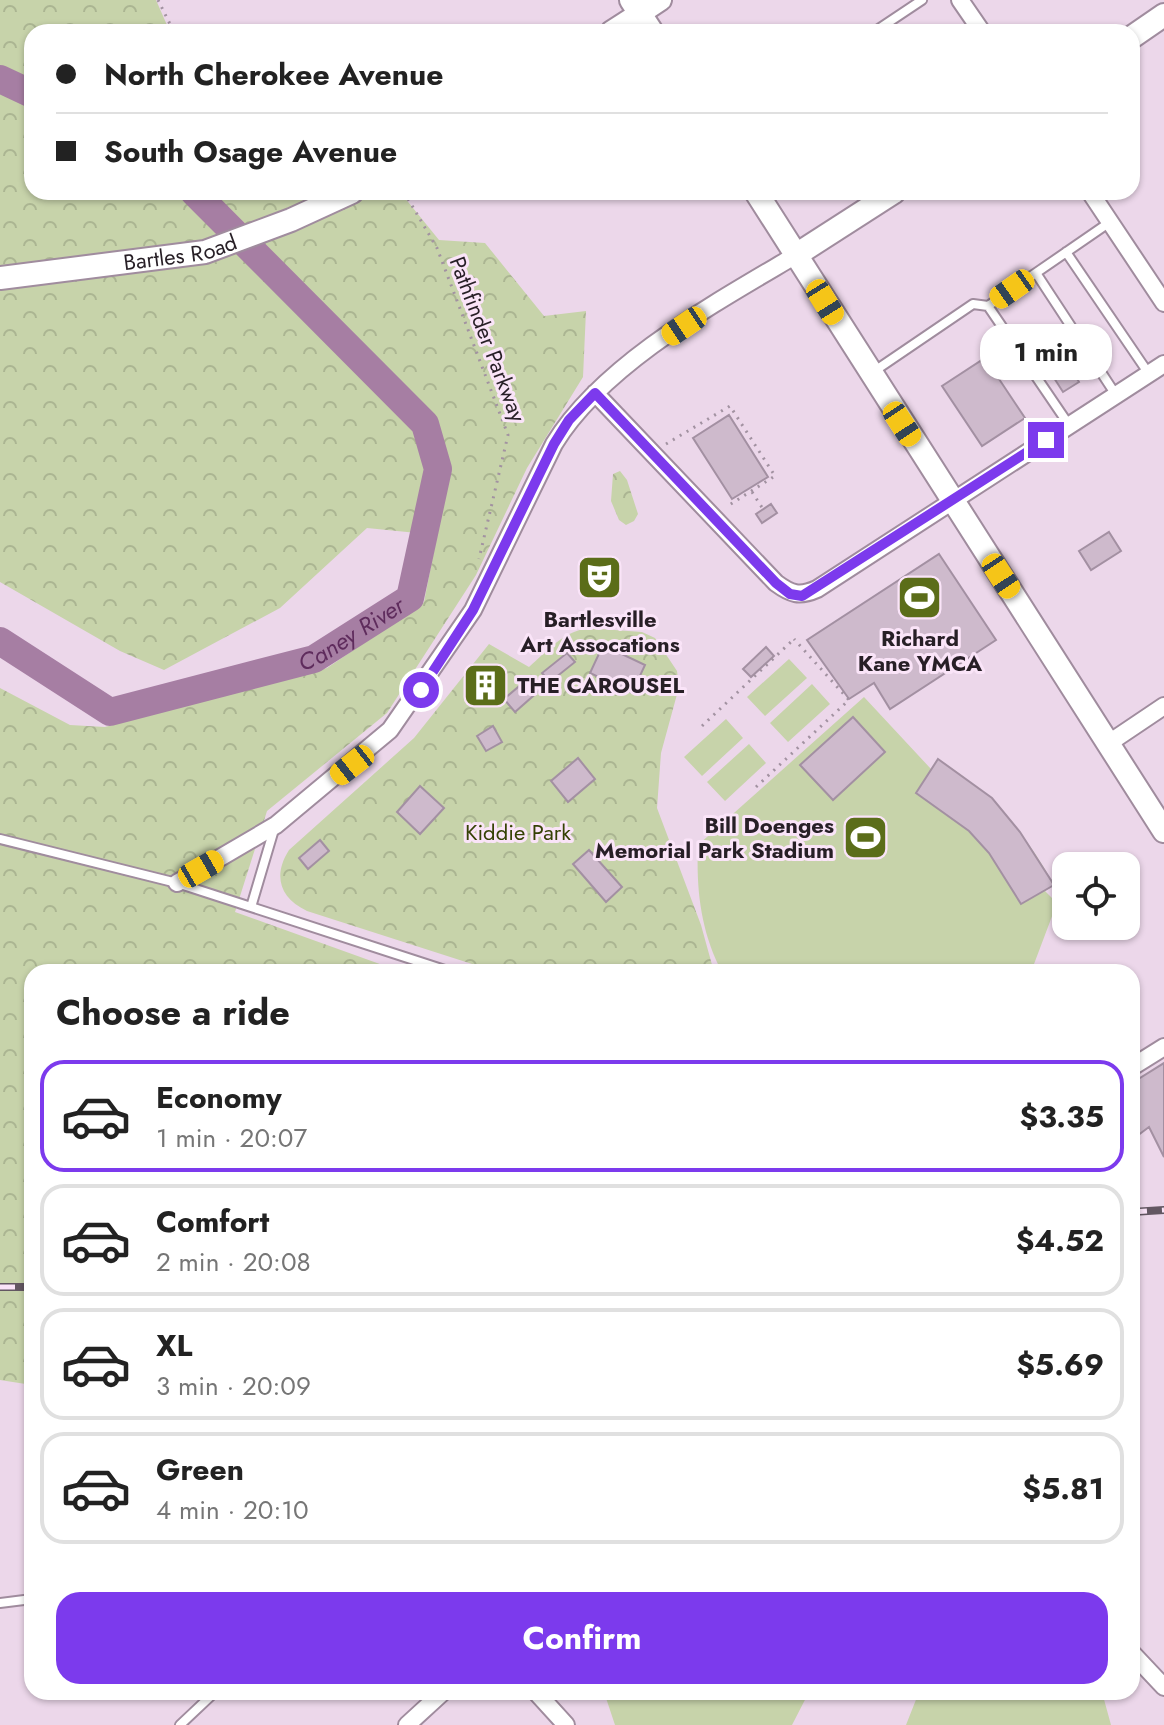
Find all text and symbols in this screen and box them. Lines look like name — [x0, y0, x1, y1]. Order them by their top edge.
text: North Cherokee Avenue — [104, 53, 443, 96]
text: South Osage Avenue — [104, 130, 397, 173]
street label: Bartles Road — [121, 226, 241, 278]
street label: Pathfinder Parkway — [442, 252, 534, 427]
car — [985, 265, 1039, 313]
car — [802, 275, 848, 329]
car — [657, 303, 711, 349]
callout: 1 min — [980, 324, 1112, 380]
text: 1 min — [1014, 333, 1078, 371]
car — [879, 397, 925, 451]
route end — [1028, 422, 1064, 458]
car — [978, 549, 1024, 603]
theatre icon: Bartlesville Art Assocations — [576, 554, 624, 602]
sports icon: Richard Kane YMCA — [896, 573, 944, 621]
water label: Caney River — [294, 587, 413, 679]
place label: Bartlesville Art Assocations — [519, 603, 680, 660]
place label: Richard Kane YMCA — [858, 622, 983, 679]
building icon: THE CAROUSEL — [462, 661, 510, 709]
place label: THE CAROUSEL — [517, 669, 684, 701]
route start — [403, 672, 439, 708]
car — [326, 741, 378, 789]
place label: Bill Doenges Memorial Park Stadium — [595, 809, 834, 866]
sports icon: Bill Doenges Memorial Park Stadium — [841, 814, 889, 862]
park label: Kiddie Park — [465, 816, 571, 848]
car — [174, 847, 228, 891]
map controls — [1052, 852, 1140, 940]
button: locate — [1052, 852, 1140, 940]
text: Choose a ride — [56, 986, 290, 1038]
text: Economy — [156, 1076, 282, 1119]
icon: car — [60, 1080, 132, 1152]
text: $3.35 — [1020, 1095, 1104, 1138]
text: 1 min · 20:07 — [156, 1119, 307, 1157]
text: Comfort — [156, 1200, 269, 1243]
icon: car — [60, 1204, 132, 1276]
text: $4.52 — [1016, 1219, 1104, 1262]
text: 2 min · 20:08 — [156, 1243, 311, 1281]
text: XL — [156, 1324, 192, 1367]
icon: car — [60, 1328, 132, 1400]
text: $5.69 — [1016, 1343, 1104, 1386]
text: 3 min · 20:09 — [156, 1367, 311, 1405]
text: Green — [156, 1448, 244, 1491]
icon: car — [60, 1452, 132, 1524]
text: $5.81 — [1022, 1467, 1104, 1510]
text: 4 min · 20:10 — [156, 1491, 309, 1529]
button: Confirm — [56, 1592, 1108, 1684]

